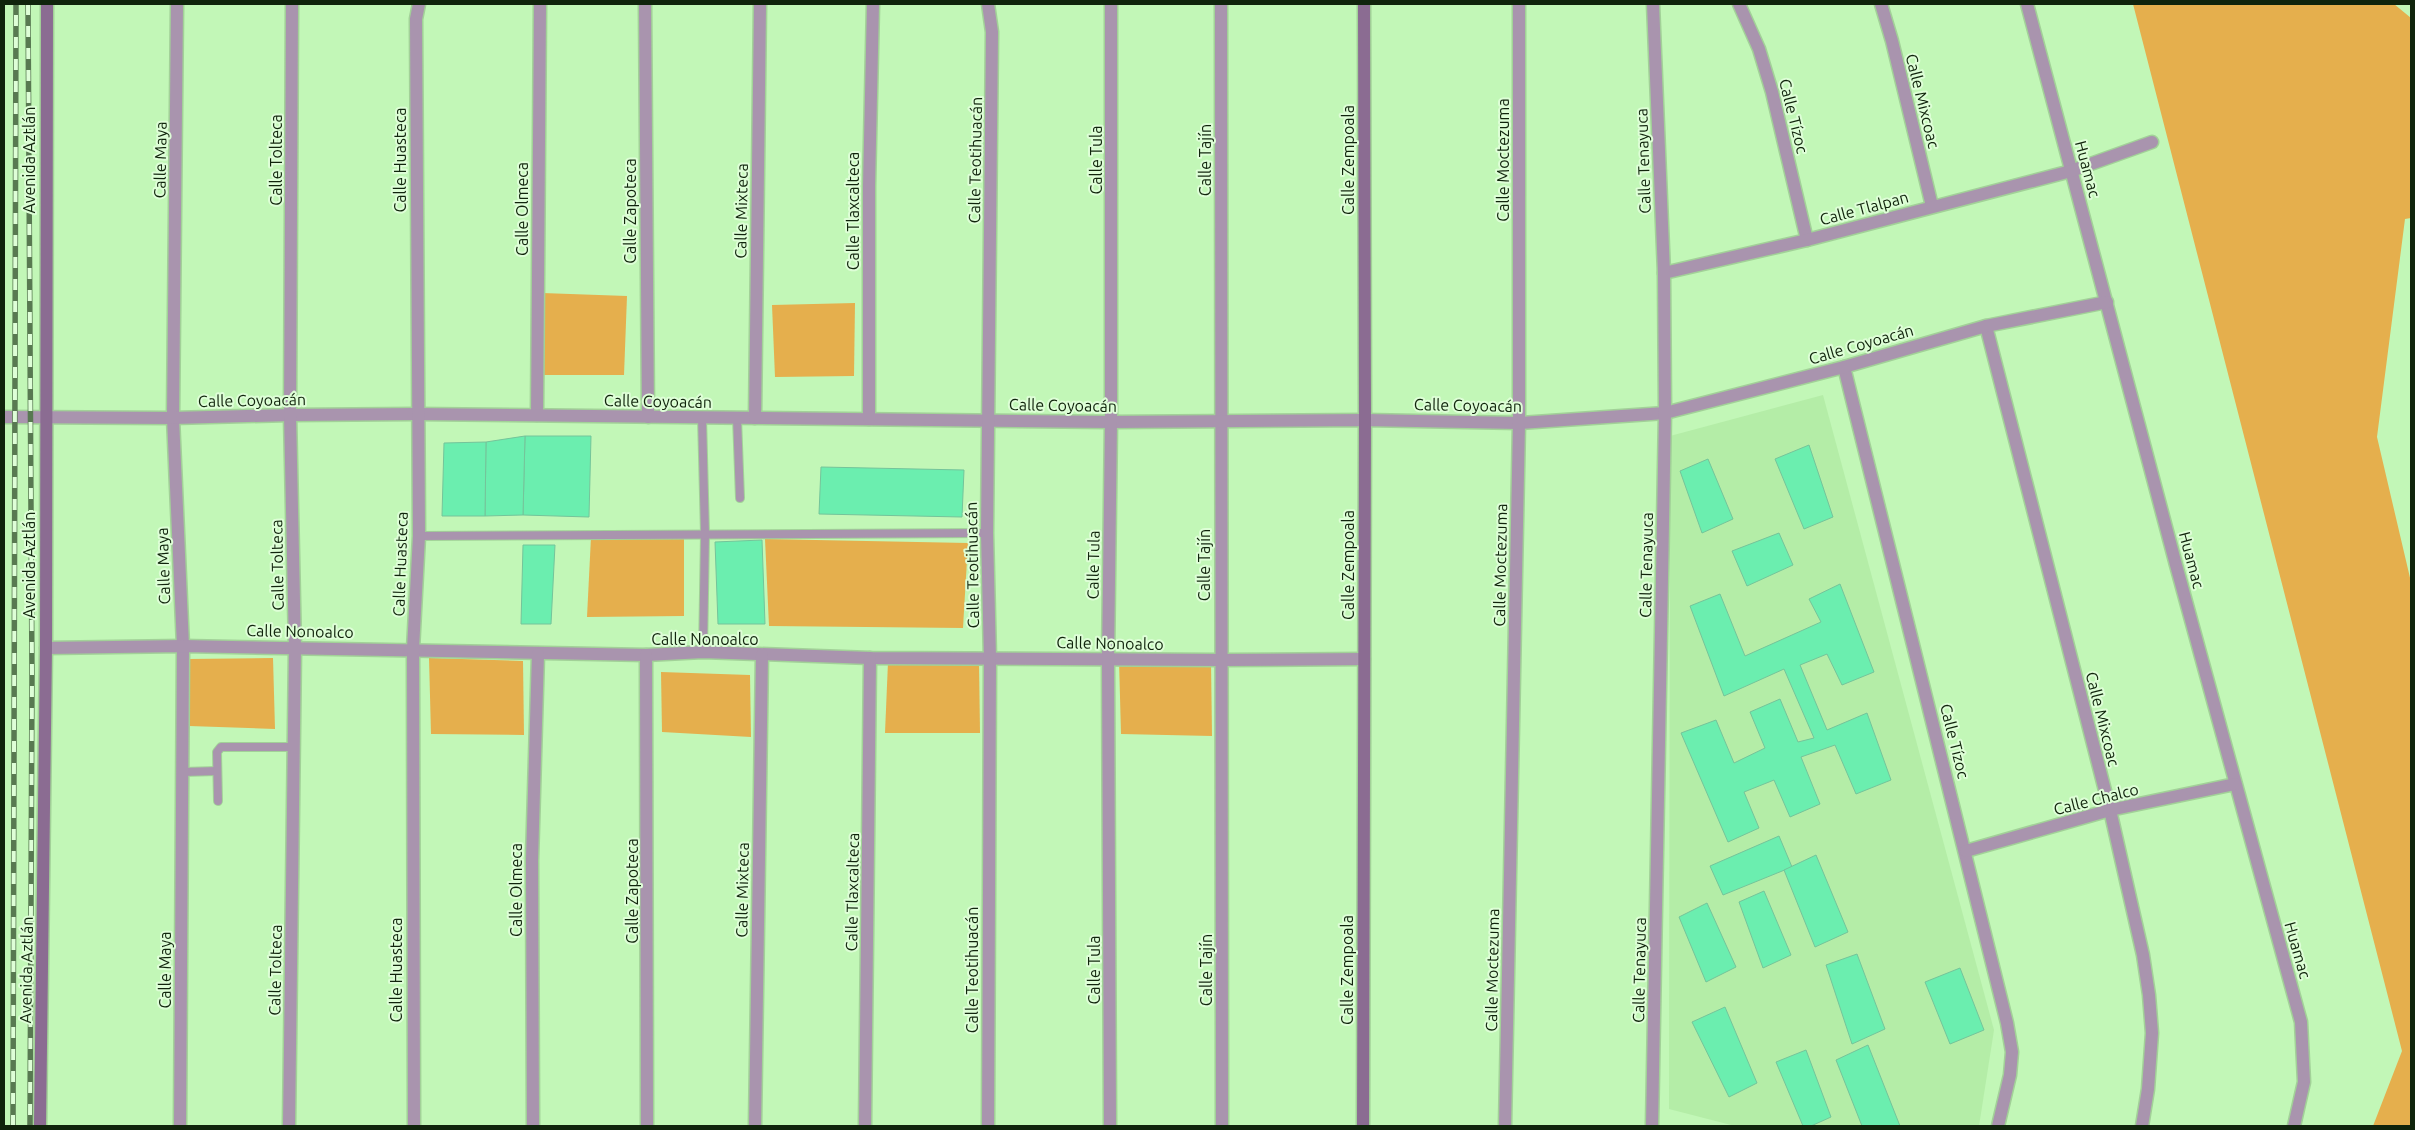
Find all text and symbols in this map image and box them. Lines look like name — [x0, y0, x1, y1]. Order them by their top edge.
street label: Calle Mixcoac — [1903, 52, 1944, 151]
street label: Calle Tízoc — [1776, 77, 1812, 156]
street label: Calle Teotihuacán — [965, 97, 985, 223]
street label: Calle Moctezuma — [1494, 98, 1512, 222]
street label: Calle Zempoala — [1339, 105, 1357, 215]
street label: Avenida Aztlán — [20, 107, 38, 213]
street label: Calle Huasteca — [391, 107, 409, 213]
street label: Calle Tenayuca — [1632, 108, 1654, 214]
street label: Calle Tolteca — [267, 114, 285, 206]
street label: Calle Maya — [150, 121, 170, 199]
street label: Calle Tajín — [1196, 124, 1214, 196]
street label: Calle Tula — [1087, 126, 1105, 194]
street label: Huamac — [2072, 139, 2104, 200]
street label: Calle Tlaxcalteca — [844, 152, 862, 270]
street label: Calle Zapoteca — [621, 158, 639, 264]
street label: Calle Olmeca — [513, 162, 531, 256]
street label: Calle Mixteca — [731, 163, 751, 259]
street label: Calle Tlalpan — [1818, 188, 1910, 228]
street label: Calle Coyoacán — [1807, 320, 1915, 368]
street label: Calle Coyoacán — [198, 390, 306, 410]
street label: Calle Coyoacán — [604, 391, 712, 411]
street label: Calle Coyoacán — [1009, 395, 1117, 415]
street label: Calle Coyoacán — [1414, 395, 1522, 415]
street label: Calle Teotihuacán — [962, 502, 982, 628]
street label: Calle Moctezuma — [1490, 503, 1510, 627]
street label: Calle Zempoala — [1339, 510, 1357, 620]
street label: Calle Huasteca — [389, 511, 411, 617]
street label: Avenida Aztlán — [20, 512, 38, 618]
street label: Calle Tenayuca — [1636, 512, 1656, 618]
street label: Calle Tolteca — [267, 519, 287, 611]
street label: Calle Maya — [153, 527, 173, 605]
street label: Calle Tajín — [1195, 529, 1213, 601]
street label: Calle Tula — [1083, 530, 1103, 600]
street label: Huamac — [2176, 530, 2208, 591]
street label: Calle Nonoalco — [246, 621, 354, 641]
street label: Calle Nonoalco — [651, 630, 759, 648]
street label: Calle Nonoalco — [1056, 633, 1164, 653]
street label: Calle Mixcoac — [2083, 670, 2124, 769]
street label: Calle Tízoc — [1937, 702, 1973, 781]
street label: Calle Chalco — [2052, 780, 2140, 818]
street label: Calle Tlaxcalteca — [842, 833, 862, 951]
street label: Calle Zapoteca — [623, 838, 641, 944]
street label: Calle Mixteca — [732, 842, 752, 938]
street label: Calle Olmeca — [507, 843, 525, 937]
street label: Calle Teotihuacán — [963, 907, 981, 1033]
street label: Calle Moctezuma — [1482, 908, 1502, 1032]
street label: Calle Zempoala — [1338, 915, 1356, 1025]
street label: Avenida Aztlán — [16, 916, 36, 1024]
street label: Calle Huasteca — [387, 917, 405, 1023]
street label: Calle Tenayuca — [1629, 917, 1649, 1023]
street label: Huamac — [2281, 920, 2315, 981]
street label: Calle Tolteca — [265, 924, 285, 1016]
street label: Calle Maya — [156, 932, 174, 1008]
street label: Calle Tajín — [1197, 934, 1215, 1006]
street label: Calle Tula — [1085, 936, 1103, 1004]

